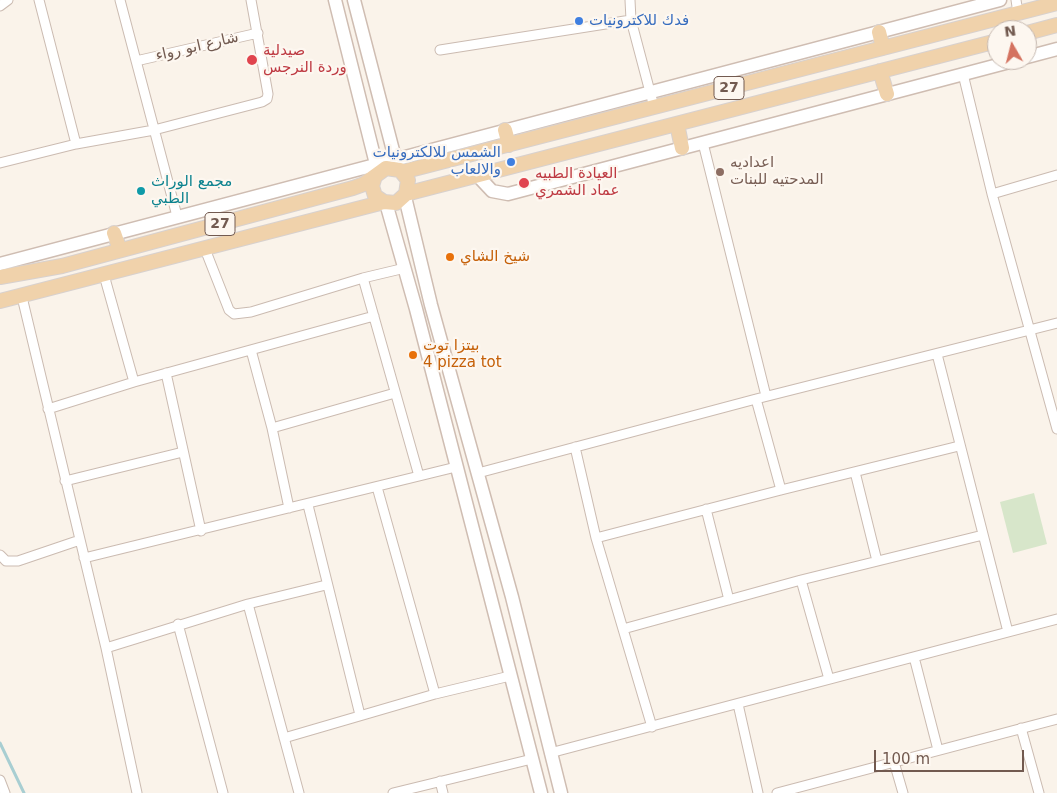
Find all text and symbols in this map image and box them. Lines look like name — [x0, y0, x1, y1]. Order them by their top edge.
place label: فدك للاكترونيات — [589, 12, 689, 30]
marker: فدك للاكترونيات — [573, 15, 585, 27]
north arrow — [987, 20, 1037, 70]
text: N — [1003, 22, 1017, 40]
street label: شارع ابو رواء — [154, 29, 240, 65]
place label: صيدلية وردة النرجس — [263, 42, 347, 77]
marker: صيدلية وردة النرجس — [245, 53, 259, 67]
road number: 27 — [714, 76, 744, 100]
place label: الشمس للالكترونيات والالعاب — [373, 144, 501, 179]
place label: اعداديه المدحتيه للبنات — [730, 154, 824, 189]
marker: الشمس للالكترونيات والالعاب — [505, 156, 517, 168]
place label: العيادة الطبيه عماد الشمري — [535, 165, 619, 200]
marker: اعداديه المدحتيه للبنات — [714, 166, 726, 178]
place label: مجمع الوراث الطبي — [151, 173, 232, 208]
marker: العيادة الطبيه عماد الشمري — [517, 176, 531, 190]
marker: مجمع الوراث الطبي — [135, 185, 147, 197]
road number: 27 — [205, 212, 235, 235]
place label: شيخ الشاي — [460, 248, 530, 266]
marker: شيخ الشاي — [444, 251, 456, 263]
place label: بيتزا توت 4 pizza tot — [423, 337, 502, 372]
marker: بيتزا توت 4 pizza tot — [407, 349, 419, 361]
scale bar — [877, 740, 1027, 772]
text: 100 m — [882, 750, 930, 768]

